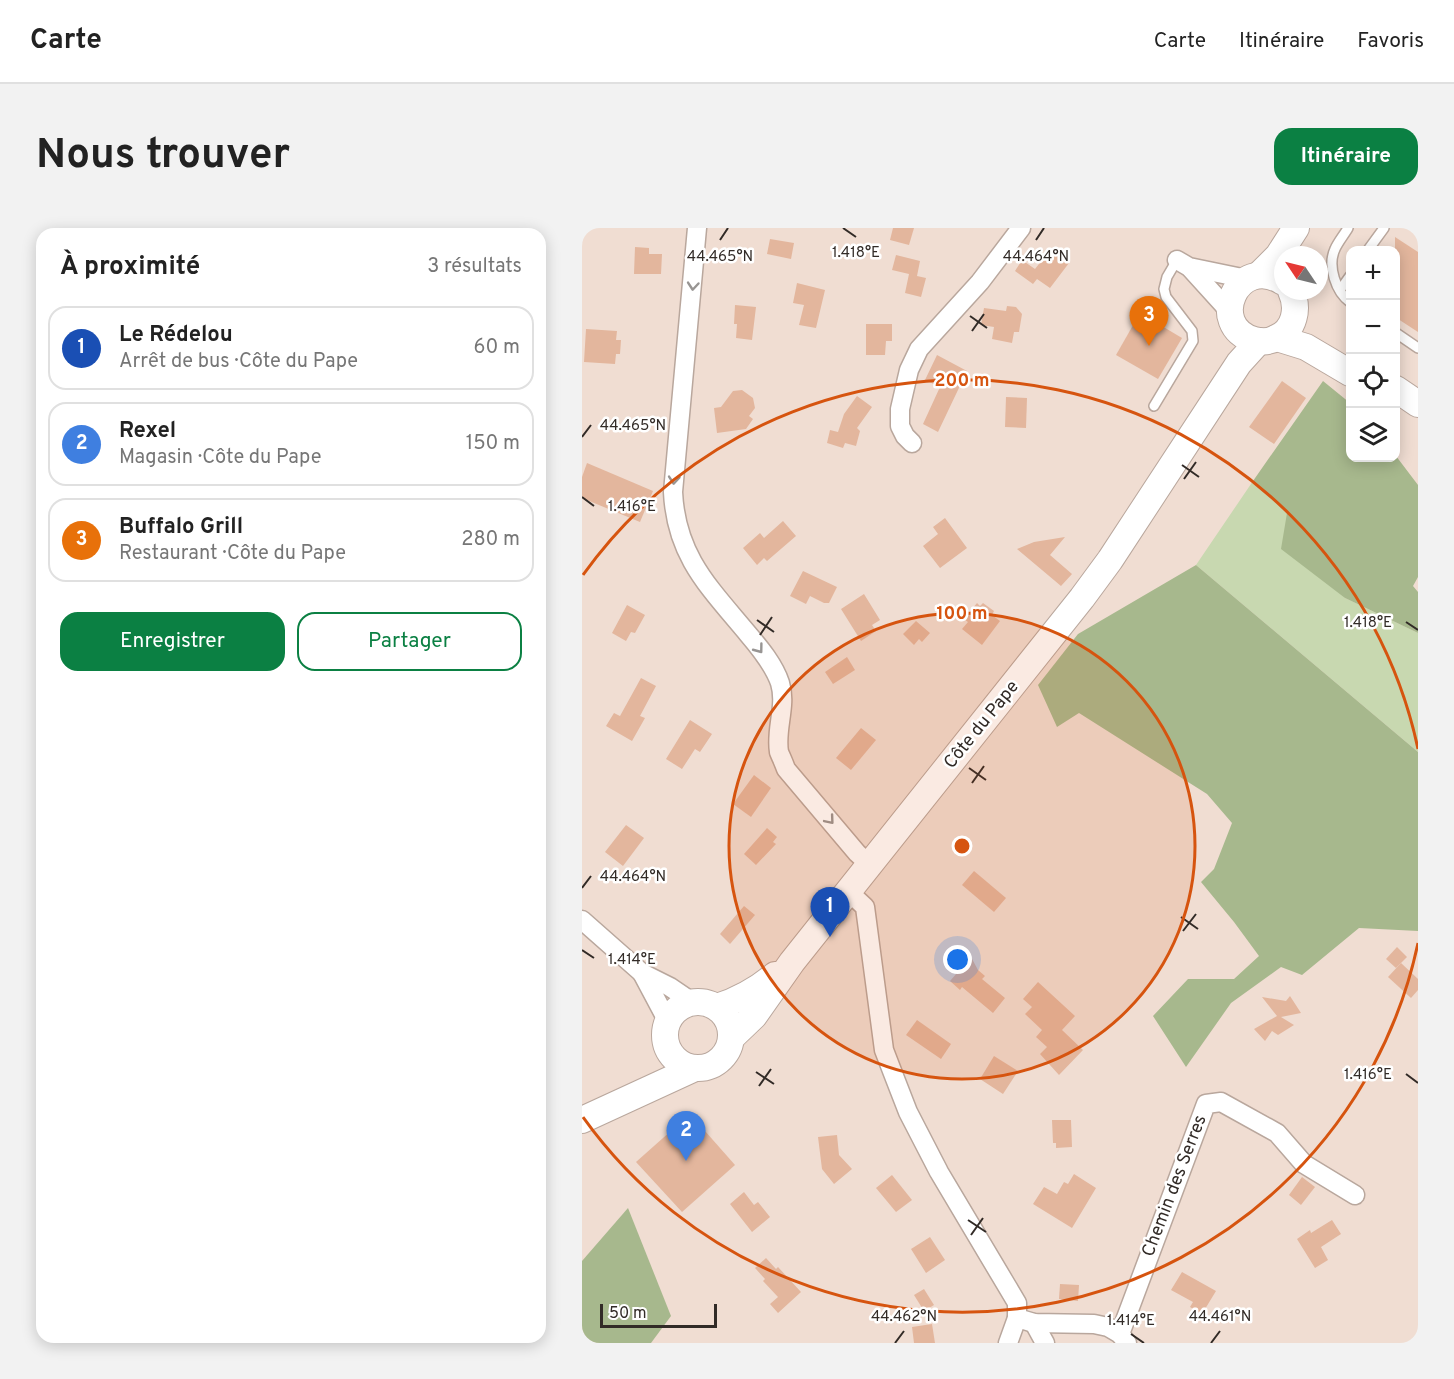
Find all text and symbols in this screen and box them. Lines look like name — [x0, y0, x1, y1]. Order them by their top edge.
text: Carte — [30, 23, 102, 59]
text: Carte — [1154, 28, 1206, 55]
text: Itinéraire — [1239, 28, 1324, 55]
text: Favoris — [1357, 28, 1424, 55]
button: Itinéraire — [1274, 128, 1418, 185]
text: Nous trouver — [36, 130, 290, 183]
text: 1.418°E — [832, 244, 880, 263]
north arrow — [1274, 246, 1328, 300]
map controls — [1346, 246, 1400, 462]
button: + — [1346, 246, 1400, 300]
text: 44.465°N — [687, 248, 753, 267]
text: 44.464°N — [1003, 248, 1069, 267]
text: À proximité — [60, 251, 200, 284]
text: 3 résultats — [427, 254, 522, 280]
one-way arrow — [686, 282, 699, 291]
pin: 3 — [1130, 296, 1168, 346]
button: − — [1346, 300, 1400, 354]
text: Le Rédelou — [119, 322, 233, 349]
text: 1 — [78, 335, 86, 361]
text: 60 m — [474, 335, 520, 361]
text: Arrêt de bus · Côte du Pape — [119, 349, 358, 375]
button: locate — [1346, 354, 1400, 408]
text: 200 m — [934, 370, 990, 393]
button: layers — [1346, 408, 1400, 462]
text: 44.465°N — [600, 417, 666, 436]
text: Rexel — [119, 418, 176, 445]
text: 2 — [75, 431, 88, 457]
text: 150 m — [466, 431, 520, 457]
text: Magasin · Côte du Pape — [119, 445, 321, 471]
one-way arrow — [668, 476, 681, 485]
text: 1.416°E — [608, 498, 656, 517]
text: Buffalo Grill — [119, 514, 243, 541]
text: 3 — [76, 527, 88, 553]
text: 280 m — [461, 527, 520, 553]
text: Restaurant · Côte du Pape — [119, 541, 346, 567]
text: 100 m — [936, 603, 988, 626]
button: Enregistrer — [60, 612, 285, 671]
button: Partager — [297, 612, 522, 671]
text: 1.418°E — [1344, 614, 1392, 633]
one-way arrow — [752, 642, 763, 653]
street label: Côte du Pape — [939, 676, 1025, 774]
one-way arrow — [822, 813, 833, 824]
centre of rings — [952, 836, 972, 856]
text: 44.464°N — [600, 868, 666, 887]
pin: 1 — [810, 888, 850, 937]
your location — [943, 945, 972, 974]
text: 1.414°E — [608, 951, 656, 970]
text: 1.416°E — [1344, 1066, 1392, 1085]
pin: 2 — [666, 1112, 706, 1161]
street label: Chemin des Serres — [1137, 1112, 1213, 1260]
scale bar — [600, 1301, 717, 1328]
text: 50 m — [609, 1304, 647, 1324]
text: 44.462°N — [871, 1308, 937, 1327]
text: 44.461°N — [1189, 1308, 1251, 1327]
text: 1.414°E — [1107, 1312, 1155, 1331]

